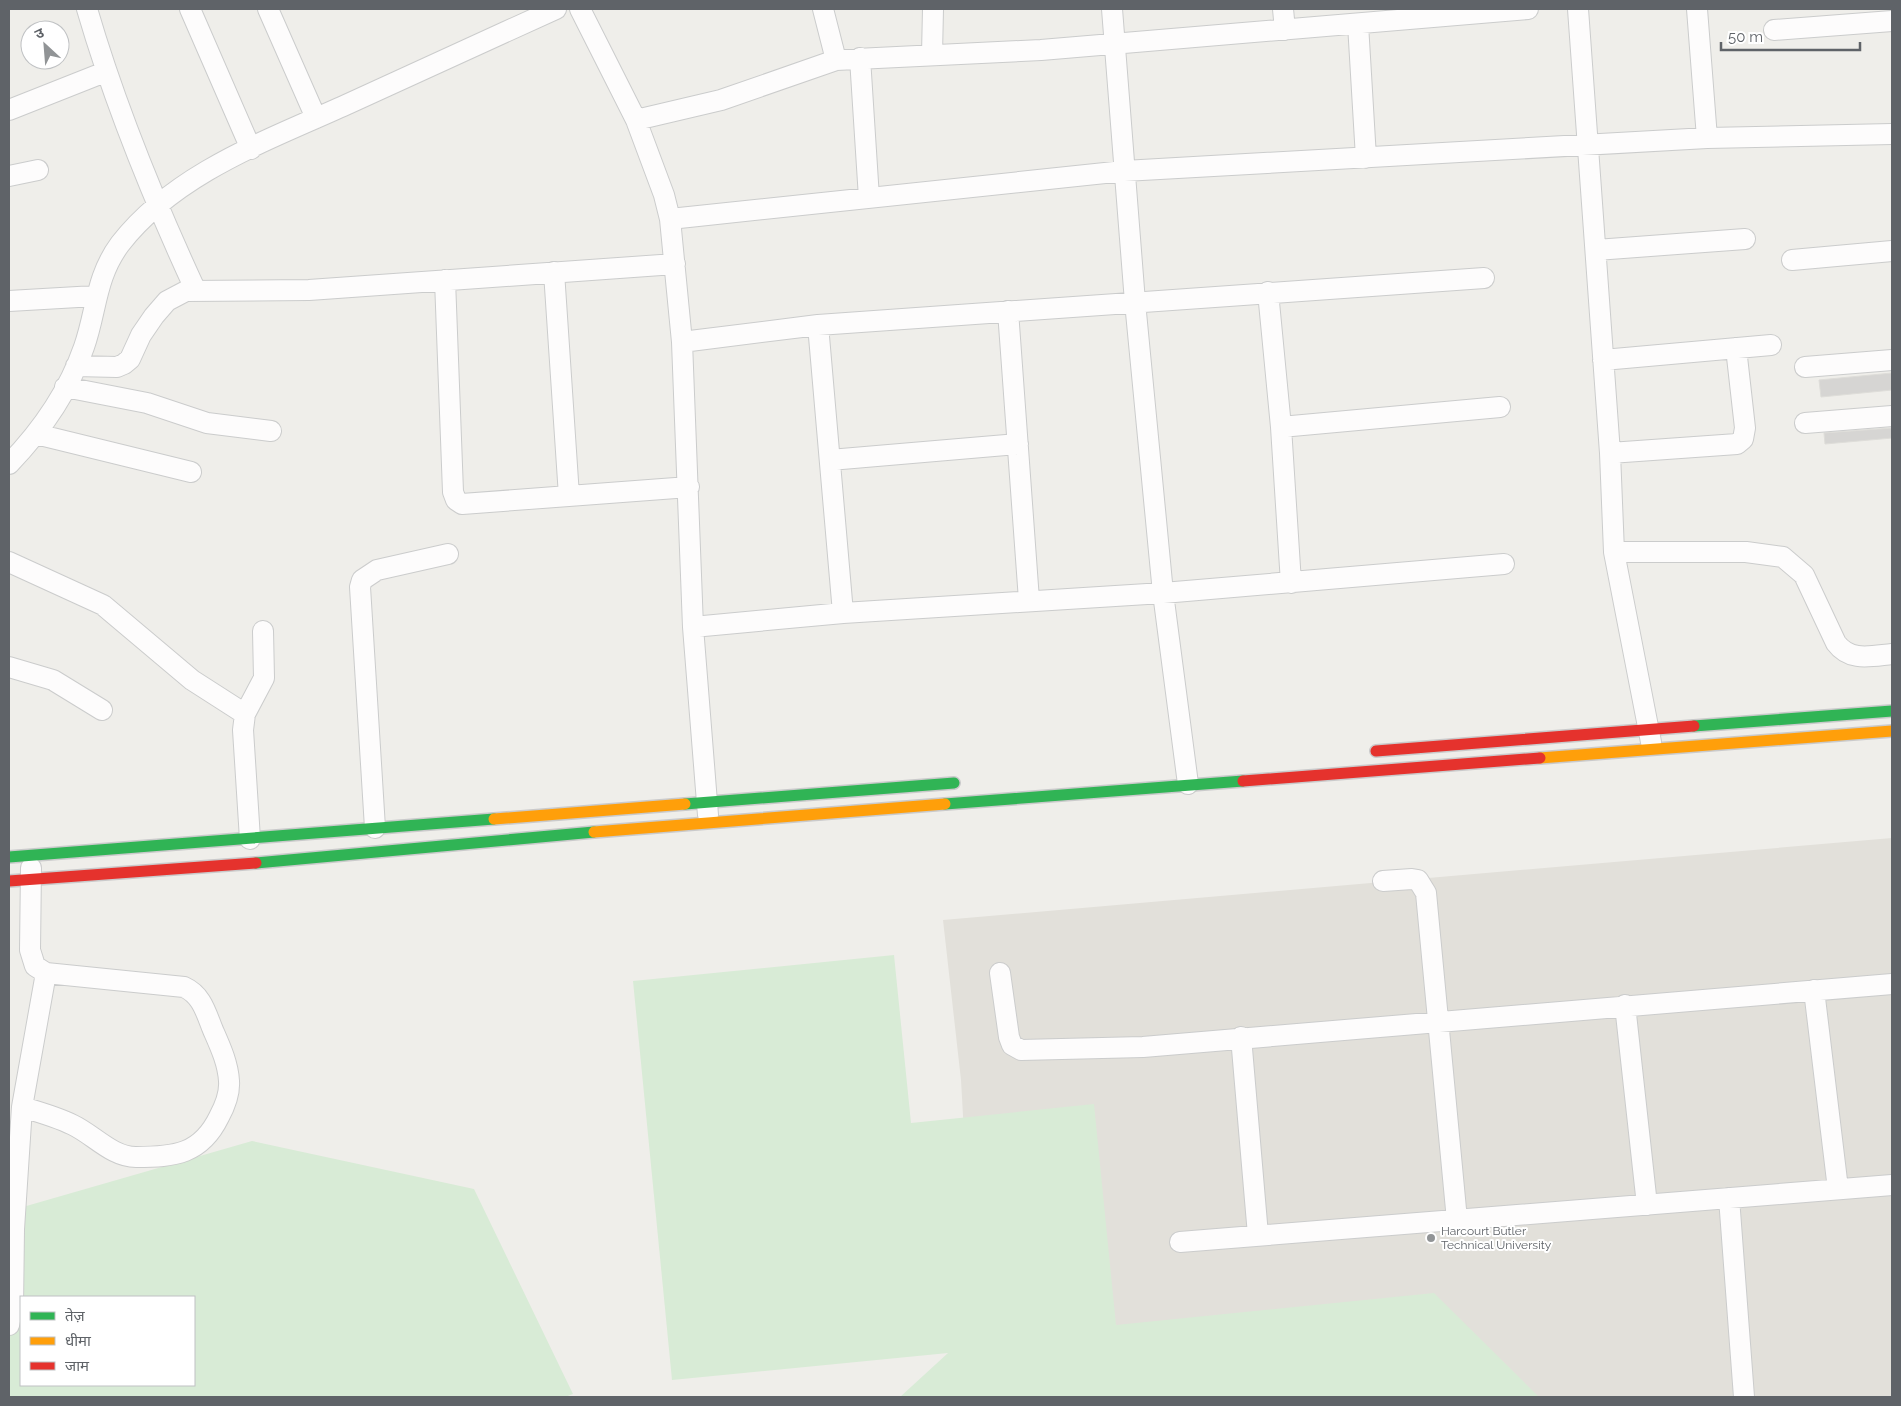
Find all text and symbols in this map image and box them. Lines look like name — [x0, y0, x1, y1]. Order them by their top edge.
north arrow — [20, 20, 70, 70]
scale bar — [1721, 20, 1860, 52]
text: उ — [32, 24, 47, 42]
text: 50 m — [1728, 28, 1763, 46]
place label: Harcourt Butler Technical University — [1441, 1224, 1552, 1252]
marker: Harcourt Butler Technical University — [1425, 1232, 1437, 1244]
legend — [20, 1296, 195, 1386]
text: तेज़ — [65, 1307, 86, 1325]
text: धीमा — [65, 1332, 92, 1350]
text: जाम — [65, 1357, 90, 1375]

